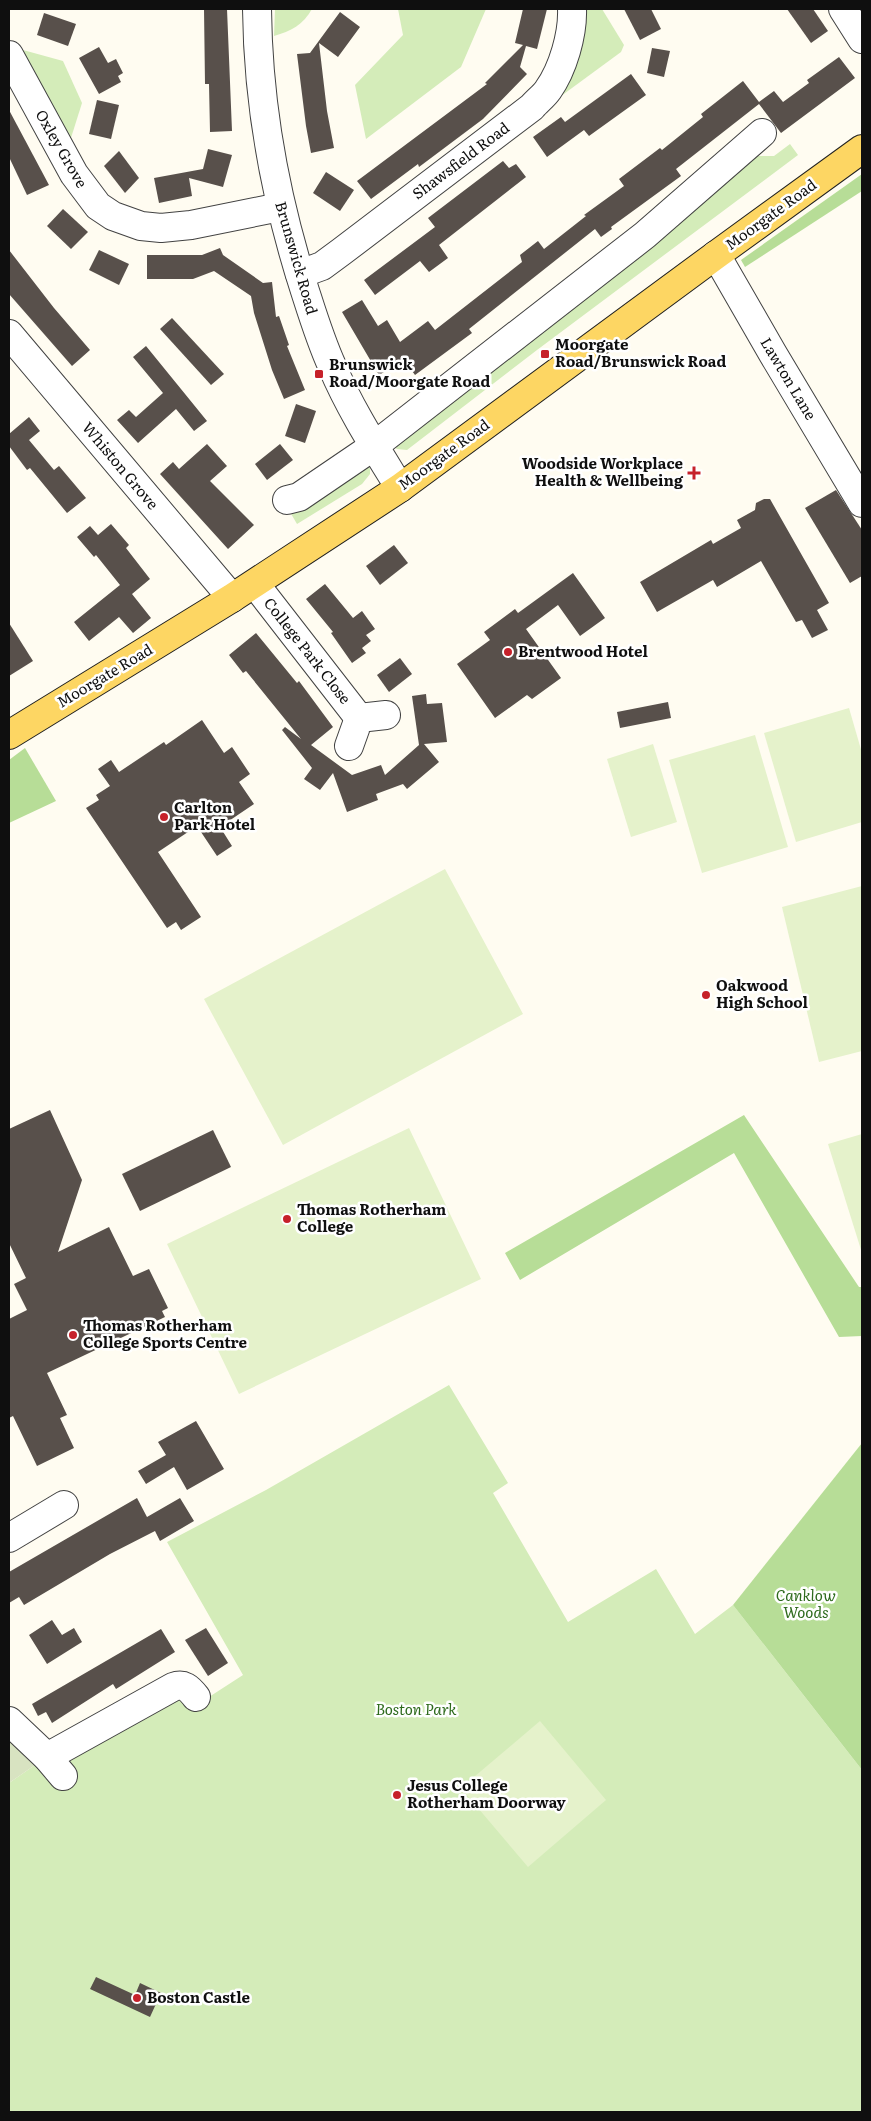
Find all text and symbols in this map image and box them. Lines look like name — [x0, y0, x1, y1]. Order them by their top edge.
street label: Oxley Grove — [31, 105, 94, 192]
street label: Shawsfield Road — [407, 116, 514, 204]
street label: Moorgate Road — [720, 173, 821, 255]
street label: Brunswick Road — [270, 198, 325, 317]
place label: Moorgate Road/Brunswick Road — [555, 332, 726, 372]
street label: Lawton Lane — [756, 333, 823, 424]
marker: Moorgate Road/Brunswick Road — [539, 348, 551, 360]
place label: Brunswick Road/Moorgate Road — [329, 352, 490, 392]
marker: Brunswick Road/Moorgate Road — [313, 368, 325, 380]
street label: Moorgate Road — [393, 413, 494, 495]
street label: Whiston Grove — [77, 416, 165, 514]
place label: Woodside Workplace Health & Wellbeing — [522, 451, 684, 491]
marker: Woodside Workplace Health & Wellbeing — [687, 466, 701, 480]
street label: College Park Close — [259, 592, 357, 708]
street label: Moorgate Road — [52, 637, 157, 712]
place label: Brentwood Hotel — [518, 639, 648, 662]
marker: Brentwood Hotel — [502, 646, 514, 658]
place label: Carlton Park Hotel — [174, 795, 256, 835]
marker: Carlton Park Hotel — [158, 811, 170, 823]
place label: Oakwood High School — [716, 973, 809, 1013]
marker: Oakwood High School — [700, 989, 712, 1001]
place label: Thomas Rotherham College — [297, 1197, 446, 1237]
marker: Thomas Rotherham College — [281, 1213, 293, 1225]
place label: Thomas Rotherham College Sports Centre — [83, 1313, 248, 1353]
marker: Thomas Rotherham College Sports Centre — [67, 1329, 79, 1341]
park label: Canklow Woods — [776, 1583, 836, 1623]
park label: Boston Park — [375, 1697, 457, 1720]
place label: Jesus College Rotherham Doorway — [407, 1773, 567, 1813]
marker: Jesus College Rotherham Doorway — [391, 1789, 403, 1801]
place label: Boston Castle — [147, 1985, 251, 2008]
marker: Boston Castle — [131, 1992, 143, 2004]

